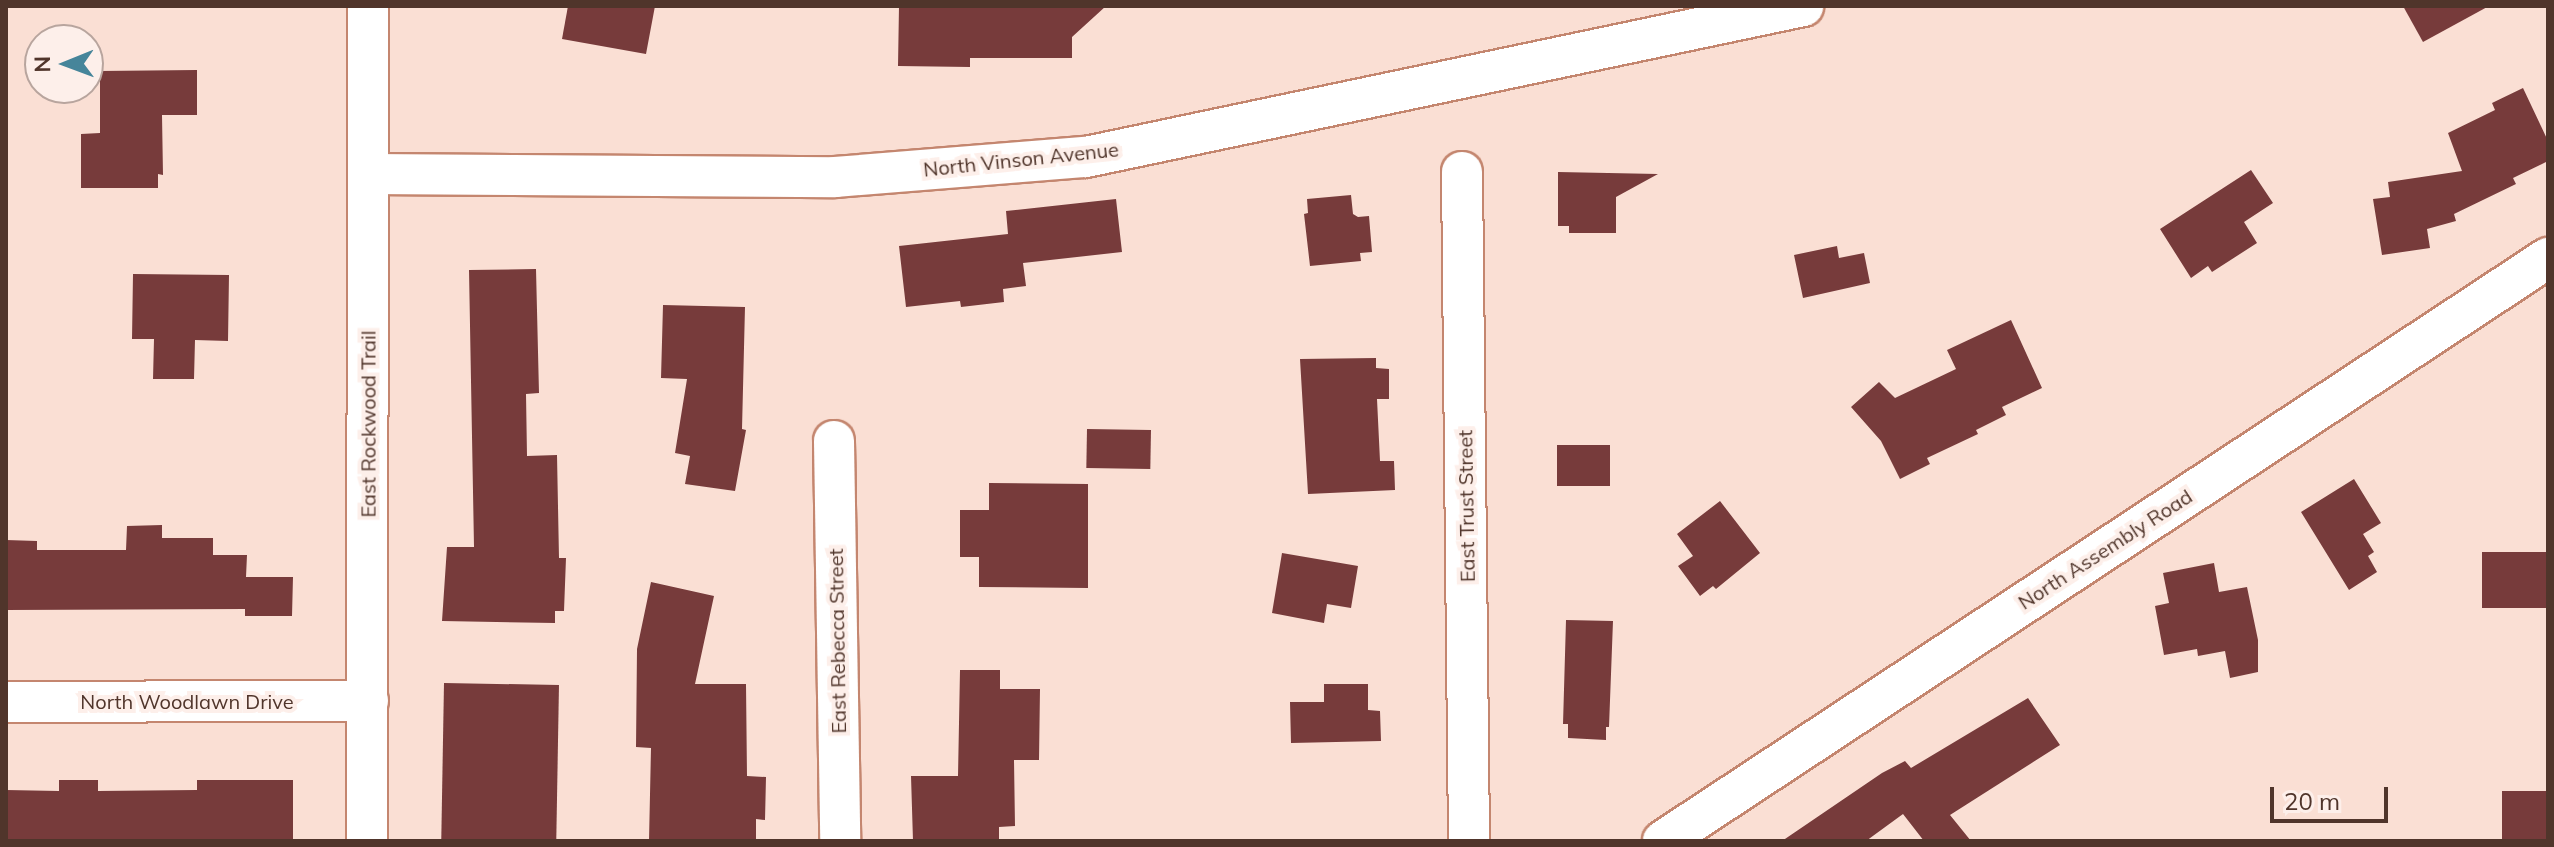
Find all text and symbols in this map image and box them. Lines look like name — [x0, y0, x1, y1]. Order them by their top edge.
north arrow — [24, 24, 104, 104]
text: N — [28, 56, 56, 73]
street label: North Vinson Avenue — [922, 137, 1120, 181]
street label: East Rockwood Trail — [356, 330, 380, 518]
street label: East Trust Street — [1453, 430, 1479, 582]
street label: North Assembly Road — [2014, 484, 2196, 614]
street label: East Rebecca Street — [823, 548, 851, 734]
street label: North Woodlawn Drive — [80, 689, 294, 713]
scale bar — [2274, 771, 2392, 821]
text: 20 m — [2284, 786, 2340, 816]

